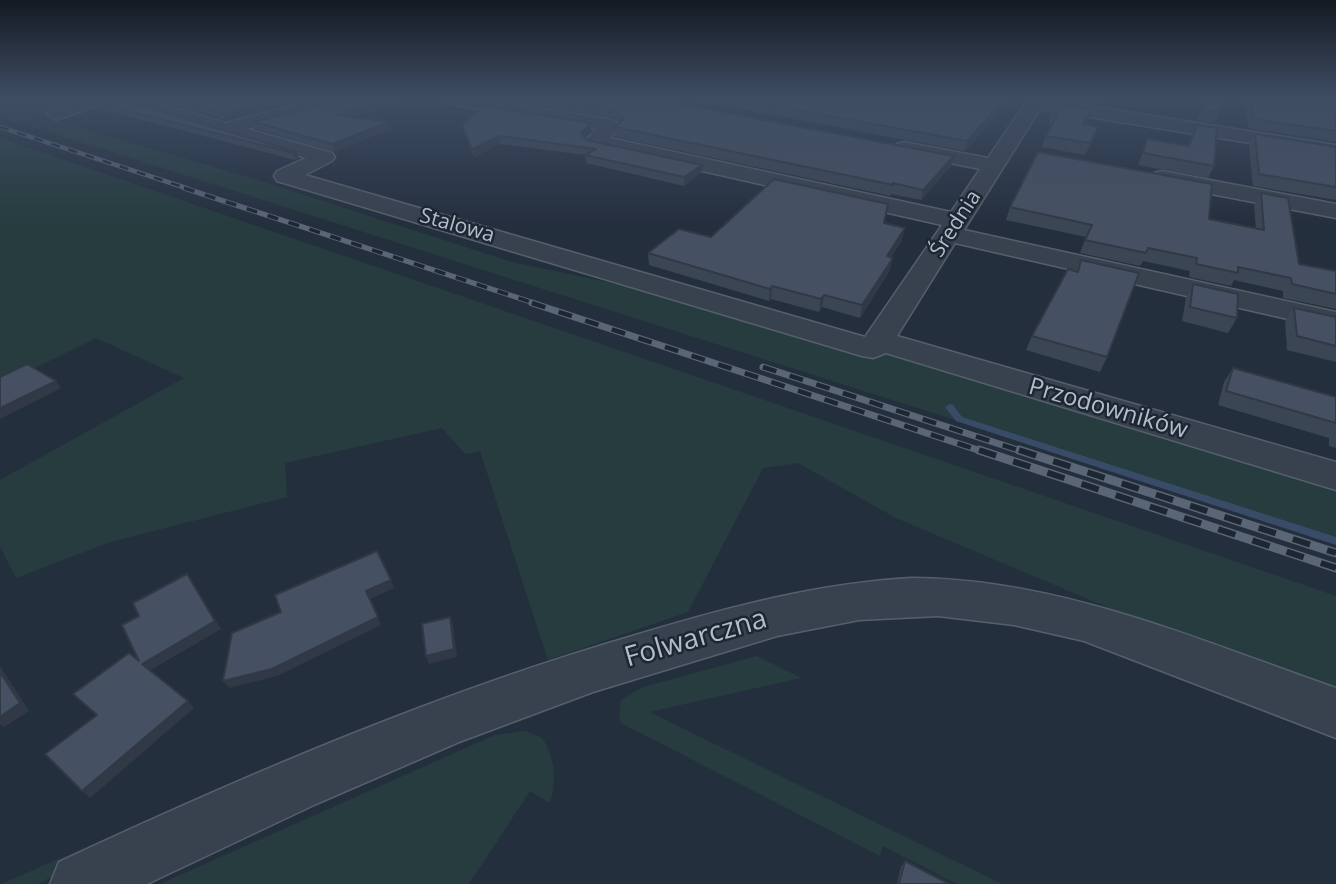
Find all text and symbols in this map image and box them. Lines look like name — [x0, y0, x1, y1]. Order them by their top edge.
street label: Średnia — [925, 186, 987, 262]
street label: Stalowa — [417, 203, 497, 249]
street label: Przodowników — [1025, 373, 1191, 445]
street label: Folwarczna — [621, 603, 771, 675]

